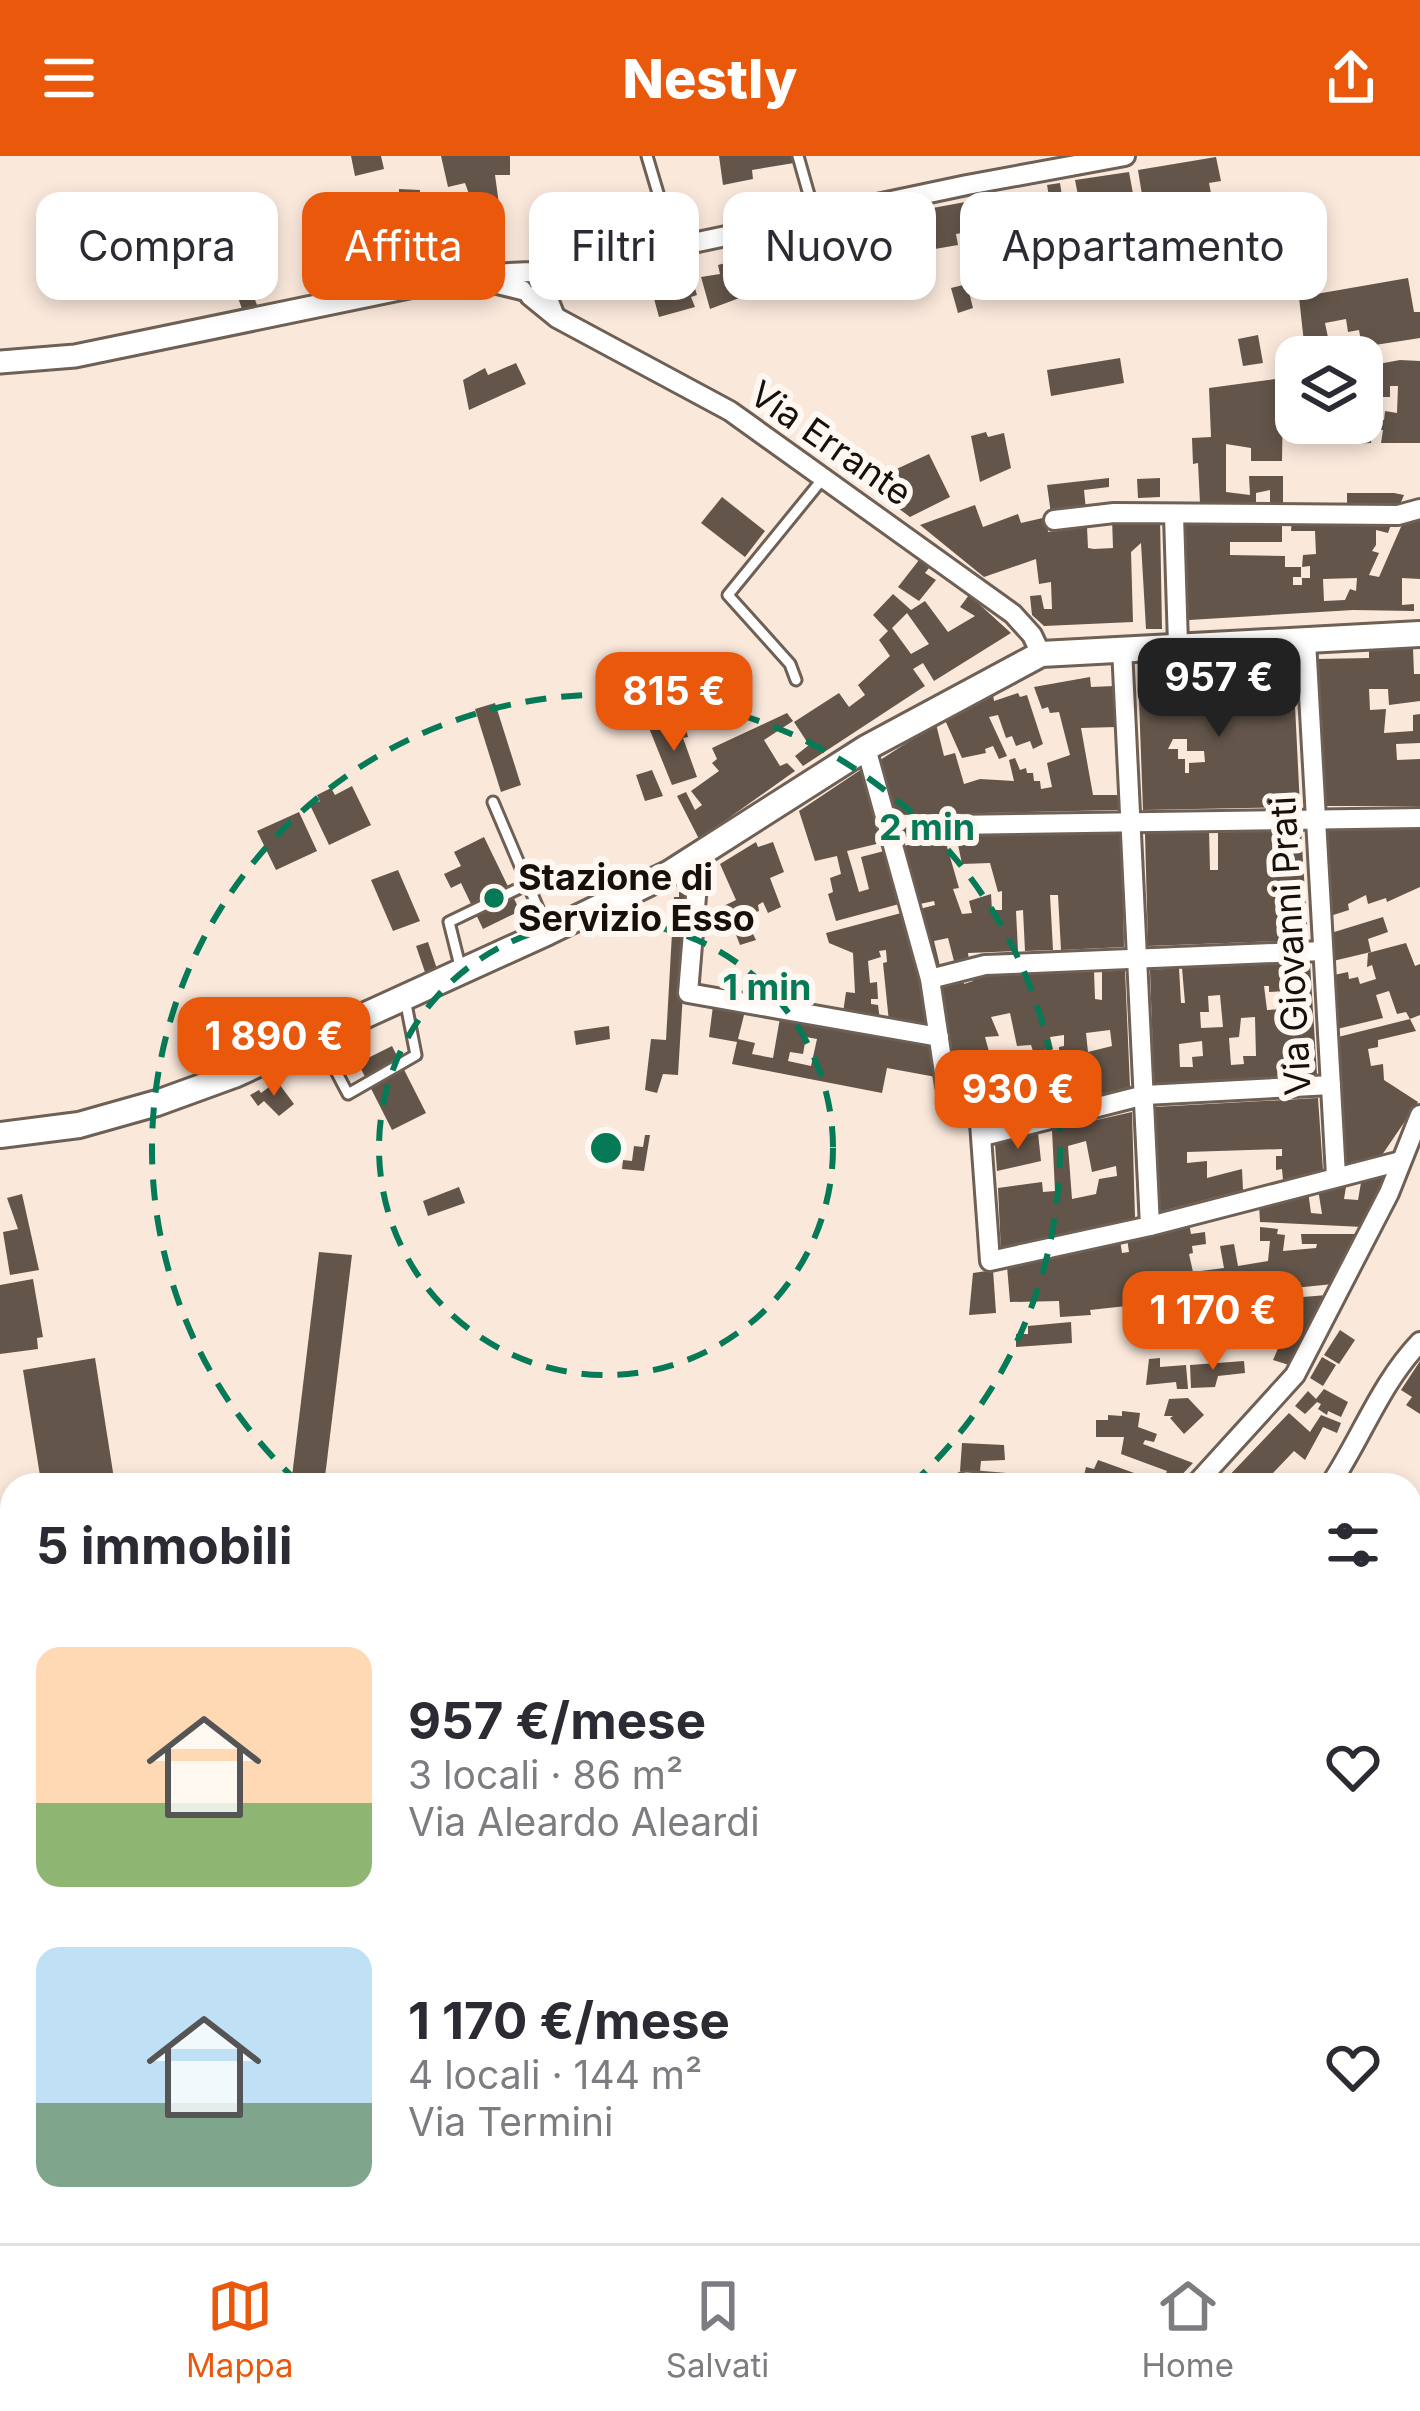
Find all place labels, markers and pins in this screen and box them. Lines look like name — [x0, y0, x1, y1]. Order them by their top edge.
pin: 957 € — [1135, 638, 1303, 740]
pin: 815 € — [590, 652, 758, 754]
place label: Stazione di Servizio Esso — [518, 855, 755, 940]
marker: Stazione di Servizio Esso — [481, 885, 507, 911]
pin: 1 890 € — [163, 997, 385, 1099]
pin: 930 € — [934, 1050, 1102, 1152]
centre of rings — [585, 1127, 627, 1169]
pin: 1 170 € — [1102, 1271, 1324, 1373]

